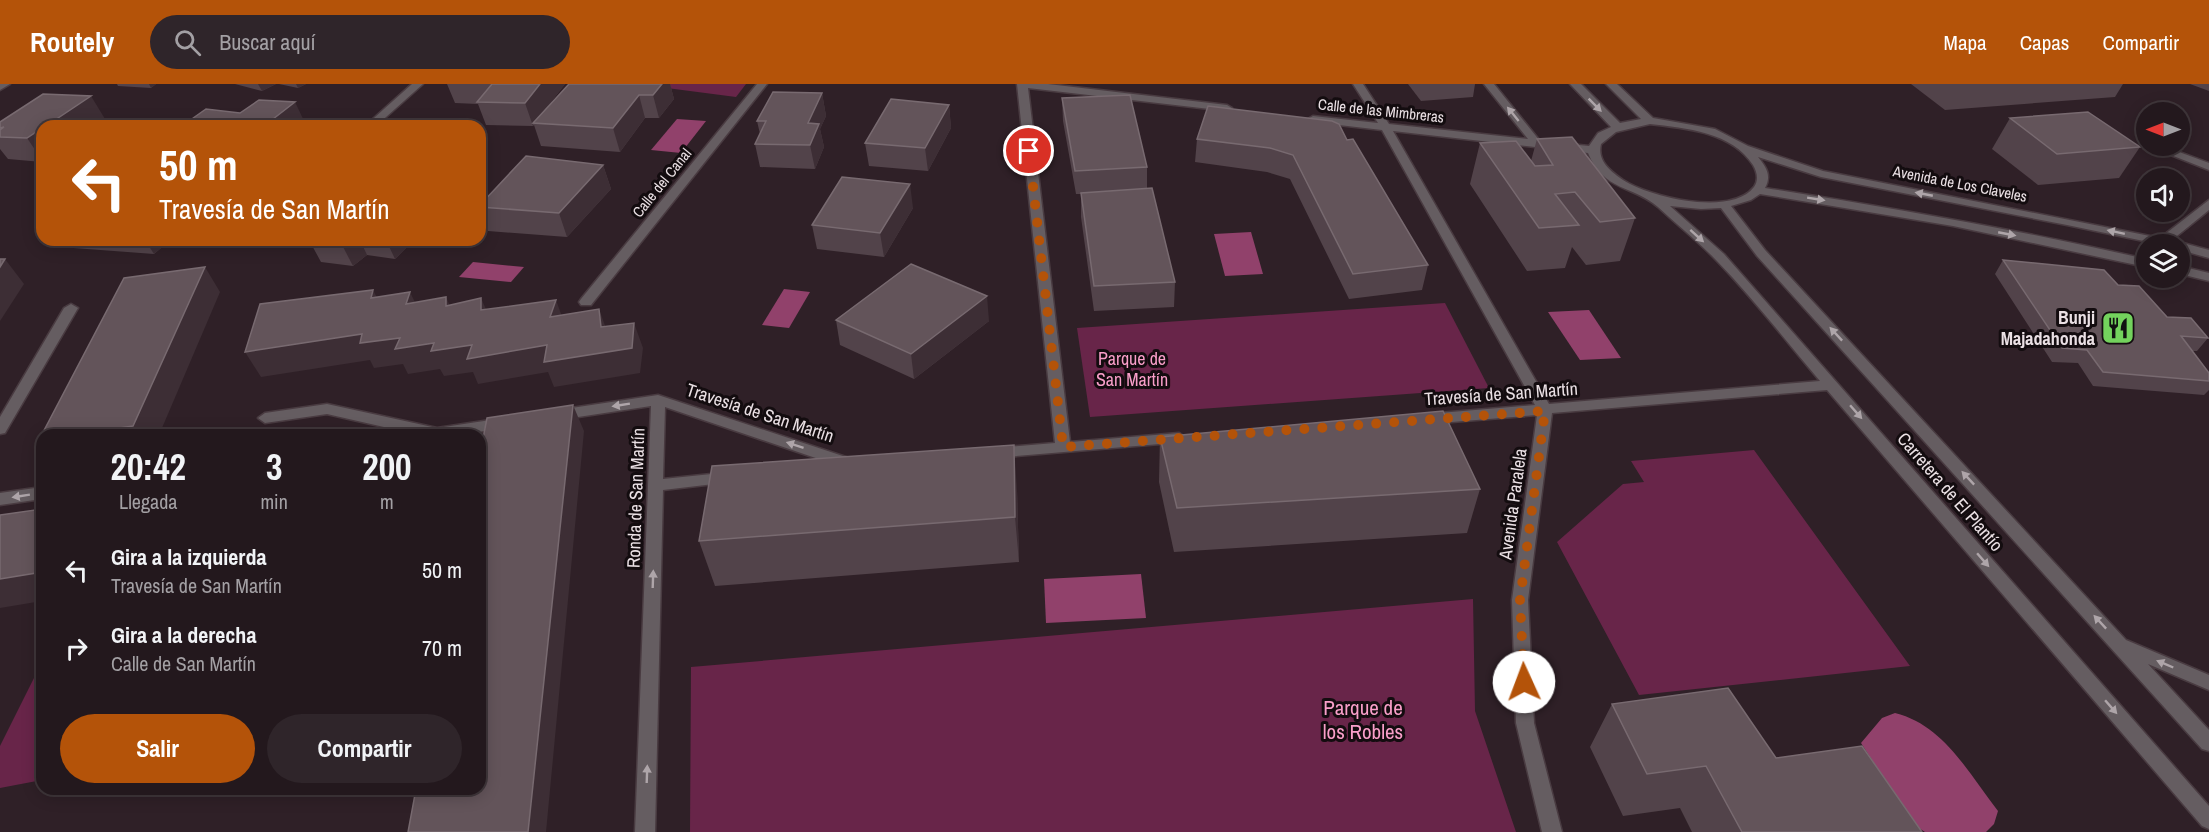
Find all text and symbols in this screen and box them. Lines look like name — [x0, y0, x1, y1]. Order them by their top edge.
search box — [150, 15, 570, 69]
text: Routely — [30, 23, 114, 61]
icon: search — [171, 26, 204, 59]
text: Buscar aquí — [219, 27, 315, 57]
text: Mapa — [1944, 28, 1987, 57]
text: Capas — [2020, 28, 2069, 57]
text: Compartir — [2102, 28, 2179, 57]
street label: Calle de las Mimbreras — [1317, 93, 1445, 128]
one-way arrow — [1588, 98, 1602, 112]
north arrow — [2136, 102, 2190, 156]
map controls — [2136, 102, 2190, 288]
one-way arrow — [1506, 106, 1519, 122]
pin — [1003, 125, 1054, 176]
icon: arrive — [1012, 134, 1045, 167]
text: 50 m — [159, 137, 238, 193]
icon: left — [60, 144, 138, 222]
street label: Calle del Canal — [627, 144, 696, 222]
street label: Avenida de Los Claveles — [1890, 160, 2029, 207]
button: sound — [2136, 168, 2190, 222]
one-way arrow — [1915, 189, 1934, 198]
text: Travesía de San Martín — [159, 191, 390, 227]
one-way arrow — [1806, 195, 1825, 204]
one-way arrow — [2107, 226, 2125, 236]
one-way arrow — [1689, 229, 1704, 242]
one-way arrow — [1998, 230, 2017, 239]
button: layers — [2136, 234, 2190, 288]
place label: Bunji Majadahonda — [2001, 305, 2096, 351]
restaurant icon: Bunji Majadahonda — [2100, 310, 2136, 346]
one-way arrow — [1829, 327, 1843, 342]
park label: Parque de San Martín — [1096, 346, 1168, 392]
street label: Travesía de San Martín — [1423, 376, 1579, 411]
street label: Travesía de San Martín — [683, 377, 837, 448]
one-way arrow — [612, 401, 631, 410]
one-way arrow — [1849, 404, 1862, 420]
street label: Ronda de San Martín — [621, 427, 650, 569]
street label: Carretera de El Plantío — [1892, 427, 2009, 557]
one-way arrow — [786, 440, 804, 449]
text: 20:42 — [110, 443, 186, 491]
text: 3 — [266, 443, 282, 491]
text: 200 — [362, 443, 412, 491]
street label: Avenida Paralela — [1492, 447, 1533, 562]
one-way arrow — [1962, 471, 1975, 486]
text: Llegada — [119, 488, 177, 515]
text: min — [260, 488, 288, 515]
text: m — [380, 488, 394, 515]
one-way arrow — [11, 492, 30, 501]
text: Gira a la izquierda — [111, 542, 266, 572]
one-way arrow — [1976, 552, 1989, 567]
icon: left — [60, 554, 93, 587]
text: 50 m — [422, 555, 462, 585]
one-way arrow — [648, 569, 658, 588]
text: Travesía de San Martín — [111, 572, 282, 599]
one-way arrow — [2093, 614, 2107, 629]
text: Gira a la derecha — [111, 620, 256, 650]
icon: right — [60, 632, 93, 665]
text: 70 m — [422, 633, 462, 663]
text: Calle de San Martín — [111, 650, 256, 677]
position arrow — [1492, 650, 1556, 714]
one-way arrow — [2156, 659, 2174, 668]
park label: Parque de los Robles — [1323, 693, 1403, 746]
one-way arrow — [2104, 699, 2117, 714]
button: Salir — [60, 714, 255, 783]
button: Compartir — [267, 714, 462, 783]
one-way arrow — [642, 764, 652, 783]

